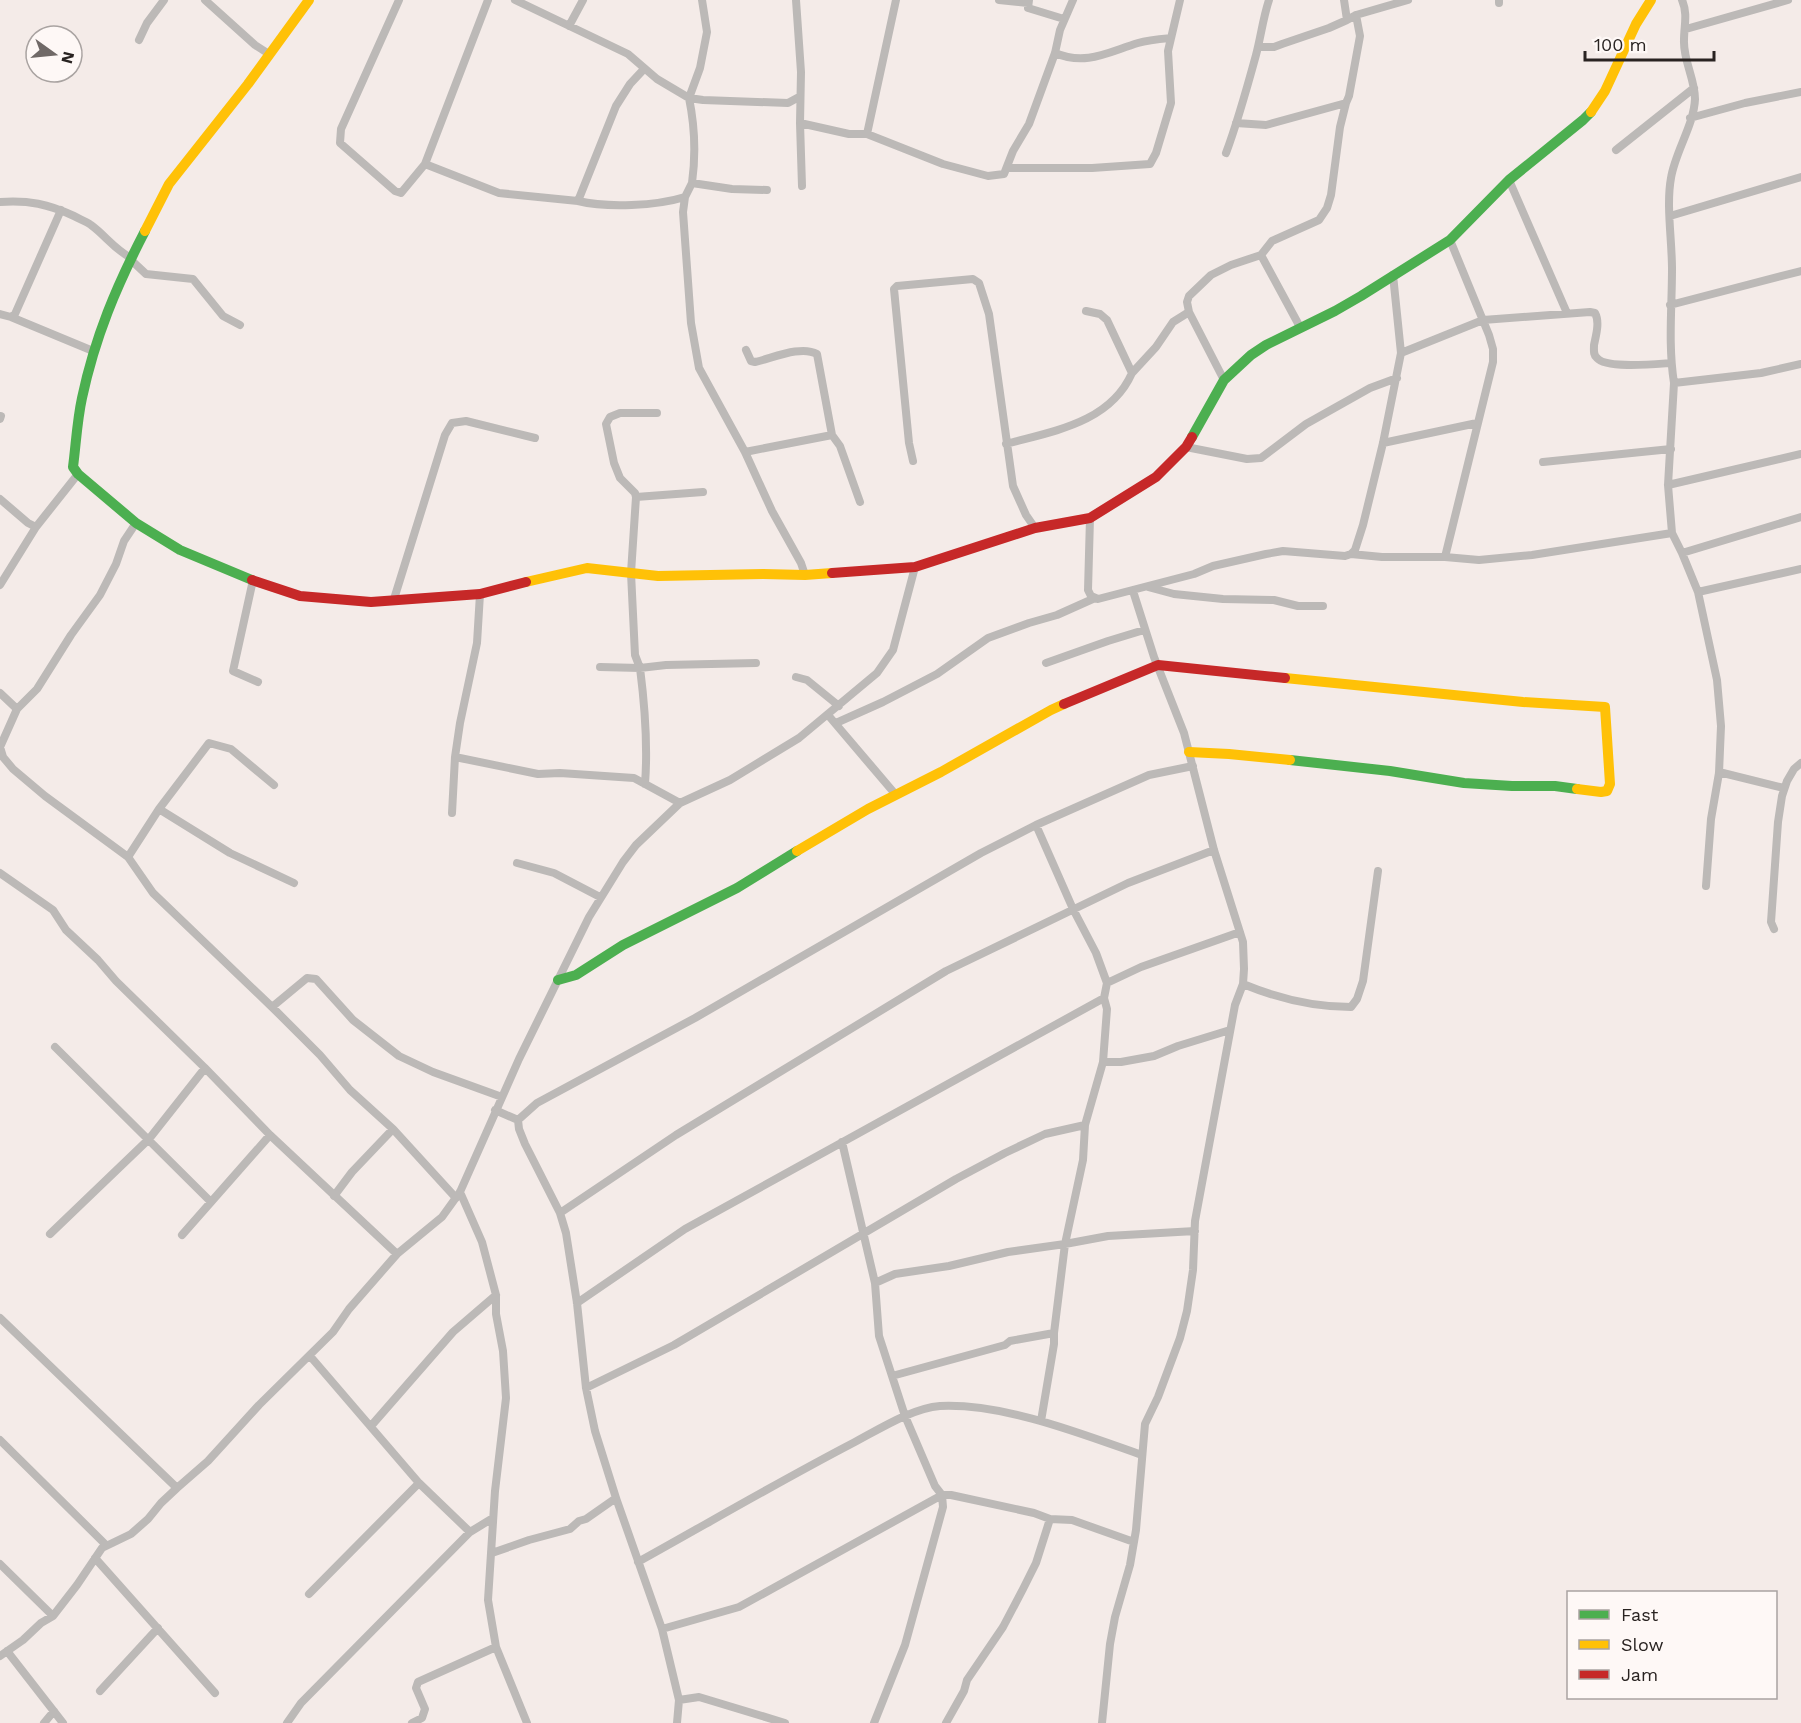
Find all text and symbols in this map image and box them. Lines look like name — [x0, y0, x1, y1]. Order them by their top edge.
north arrow — [24, 24, 84, 84]
scale bar — [1585, 24, 1714, 62]
text: 100 m — [1594, 34, 1647, 55]
text: N — [57, 50, 79, 66]
legend — [1567, 1591, 1777, 1699]
text: Fast — [1621, 1604, 1659, 1625]
text: Slow — [1621, 1634, 1664, 1655]
text: Jam — [1621, 1664, 1658, 1685]

